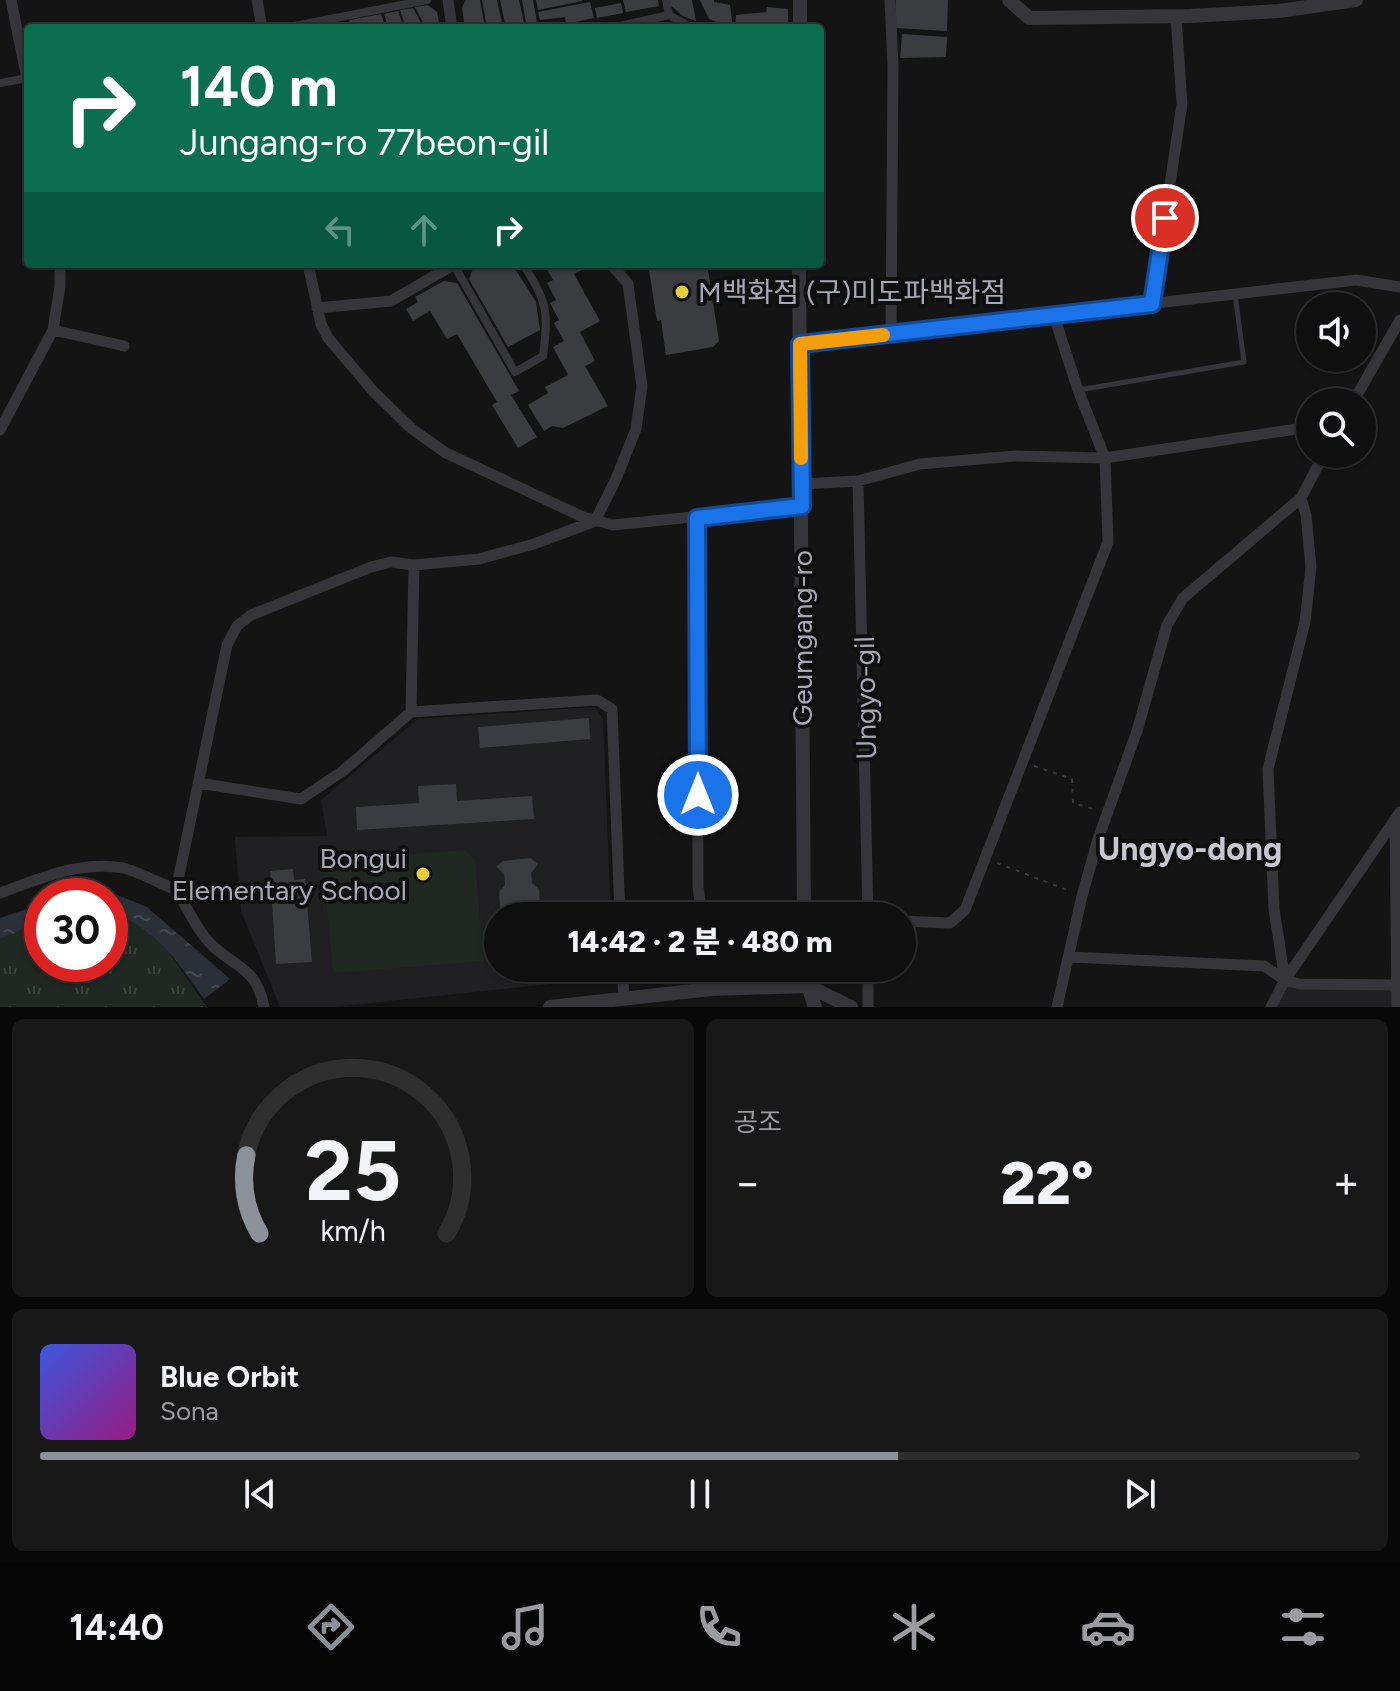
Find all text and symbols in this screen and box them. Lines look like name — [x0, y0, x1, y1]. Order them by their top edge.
text: 140 m — [180, 53, 338, 120]
icon: right — [48, 56, 152, 160]
text: Jungang-ro 77beon-gil — [180, 121, 549, 164]
pin — [1131, 184, 1199, 252]
icon: arrive — [1143, 196, 1187, 240]
icon: left — [318, 208, 362, 252]
icon: ahead — [402, 208, 446, 252]
icon: right — [486, 208, 530, 252]
place label: M백화점 (구)미도파백화점 — [698, 275, 1006, 309]
marker: M백화점 (구)미도파백화점 — [673, 283, 691, 301]
map controls — [1296, 292, 1376, 468]
button: sound — [1296, 292, 1376, 372]
button: search — [1296, 388, 1376, 468]
street label: Geumgang-ro — [785, 550, 819, 726]
street label: Ungyo-gil — [847, 636, 883, 760]
position arrow — [656, 753, 740, 837]
district label: Ungyo-dong — [1098, 830, 1282, 868]
place label: Bongui Elementary School — [172, 841, 407, 907]
marker: Bongui Elementary School — [414, 865, 432, 883]
speed limit sign: 30 — [24, 878, 128, 982]
text: 14:42 · 2 분 · 480 m — [567, 923, 833, 960]
text: 공조 — [734, 1106, 782, 1138]
text: 25 — [305, 1121, 401, 1221]
text: 22° — [1000, 1147, 1094, 1219]
text: − — [734, 1156, 761, 1209]
text: + — [1333, 1156, 1360, 1209]
text: km/h — [320, 1214, 386, 1248]
text: Blue Orbit — [160, 1358, 299, 1395]
text: Sona — [160, 1395, 219, 1427]
icon: previous — [238, 1472, 282, 1516]
icon: pause — [678, 1472, 722, 1516]
icon: next — [1118, 1472, 1162, 1516]
icon: directions — [303, 1599, 359, 1655]
icon: music — [497, 1599, 553, 1655]
icon: phone — [691, 1599, 747, 1655]
icon: climate — [886, 1599, 942, 1655]
icon: car — [1080, 1599, 1136, 1655]
icon: filters — [1275, 1599, 1331, 1655]
text: 14:40 — [69, 1606, 164, 1649]

